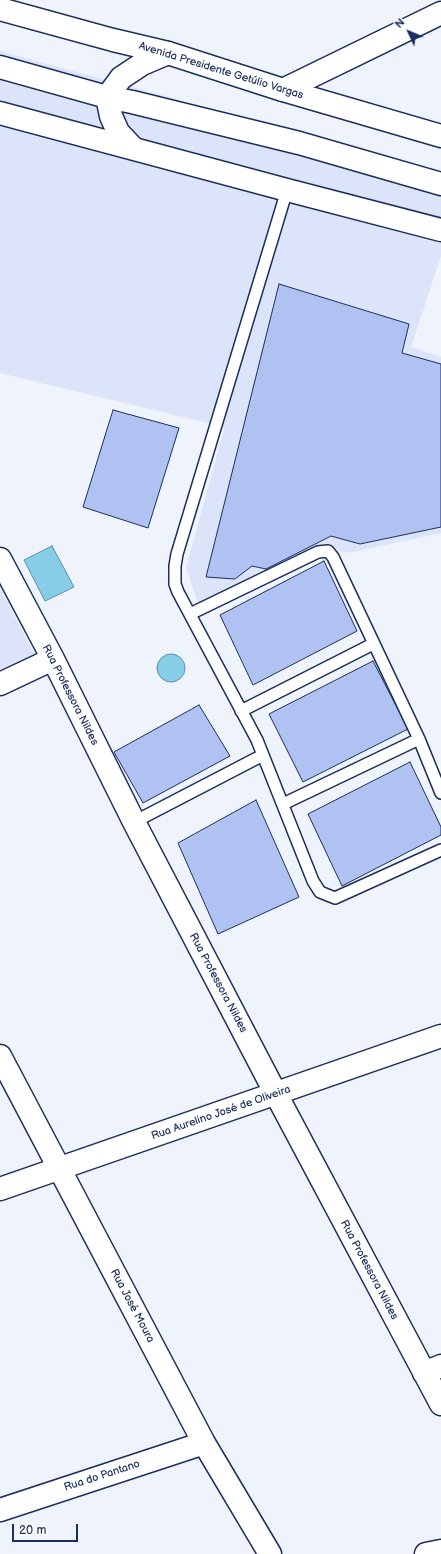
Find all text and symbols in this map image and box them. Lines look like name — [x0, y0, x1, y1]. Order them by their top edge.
north arrow — [389, 12, 429, 52]
text: N — [392, 16, 408, 31]
street label: Avenida Presidente Getúlio Vargas — [137, 40, 305, 102]
street label: Rua Professora Nildes — [39, 643, 101, 747]
street label: Rua Professora Nildes — [186, 931, 250, 1035]
street label: Rua Aurelino José de Oliveira — [150, 1083, 292, 1143]
street label: Rua Professora Nildes — [337, 1218, 401, 1322]
street label: Rua José Moura — [107, 1267, 157, 1345]
street label: Rua do Pantano — [62, 1457, 142, 1495]
scale bar — [14, 1516, 80, 1542]
text: 20 m — [19, 1523, 46, 1538]

